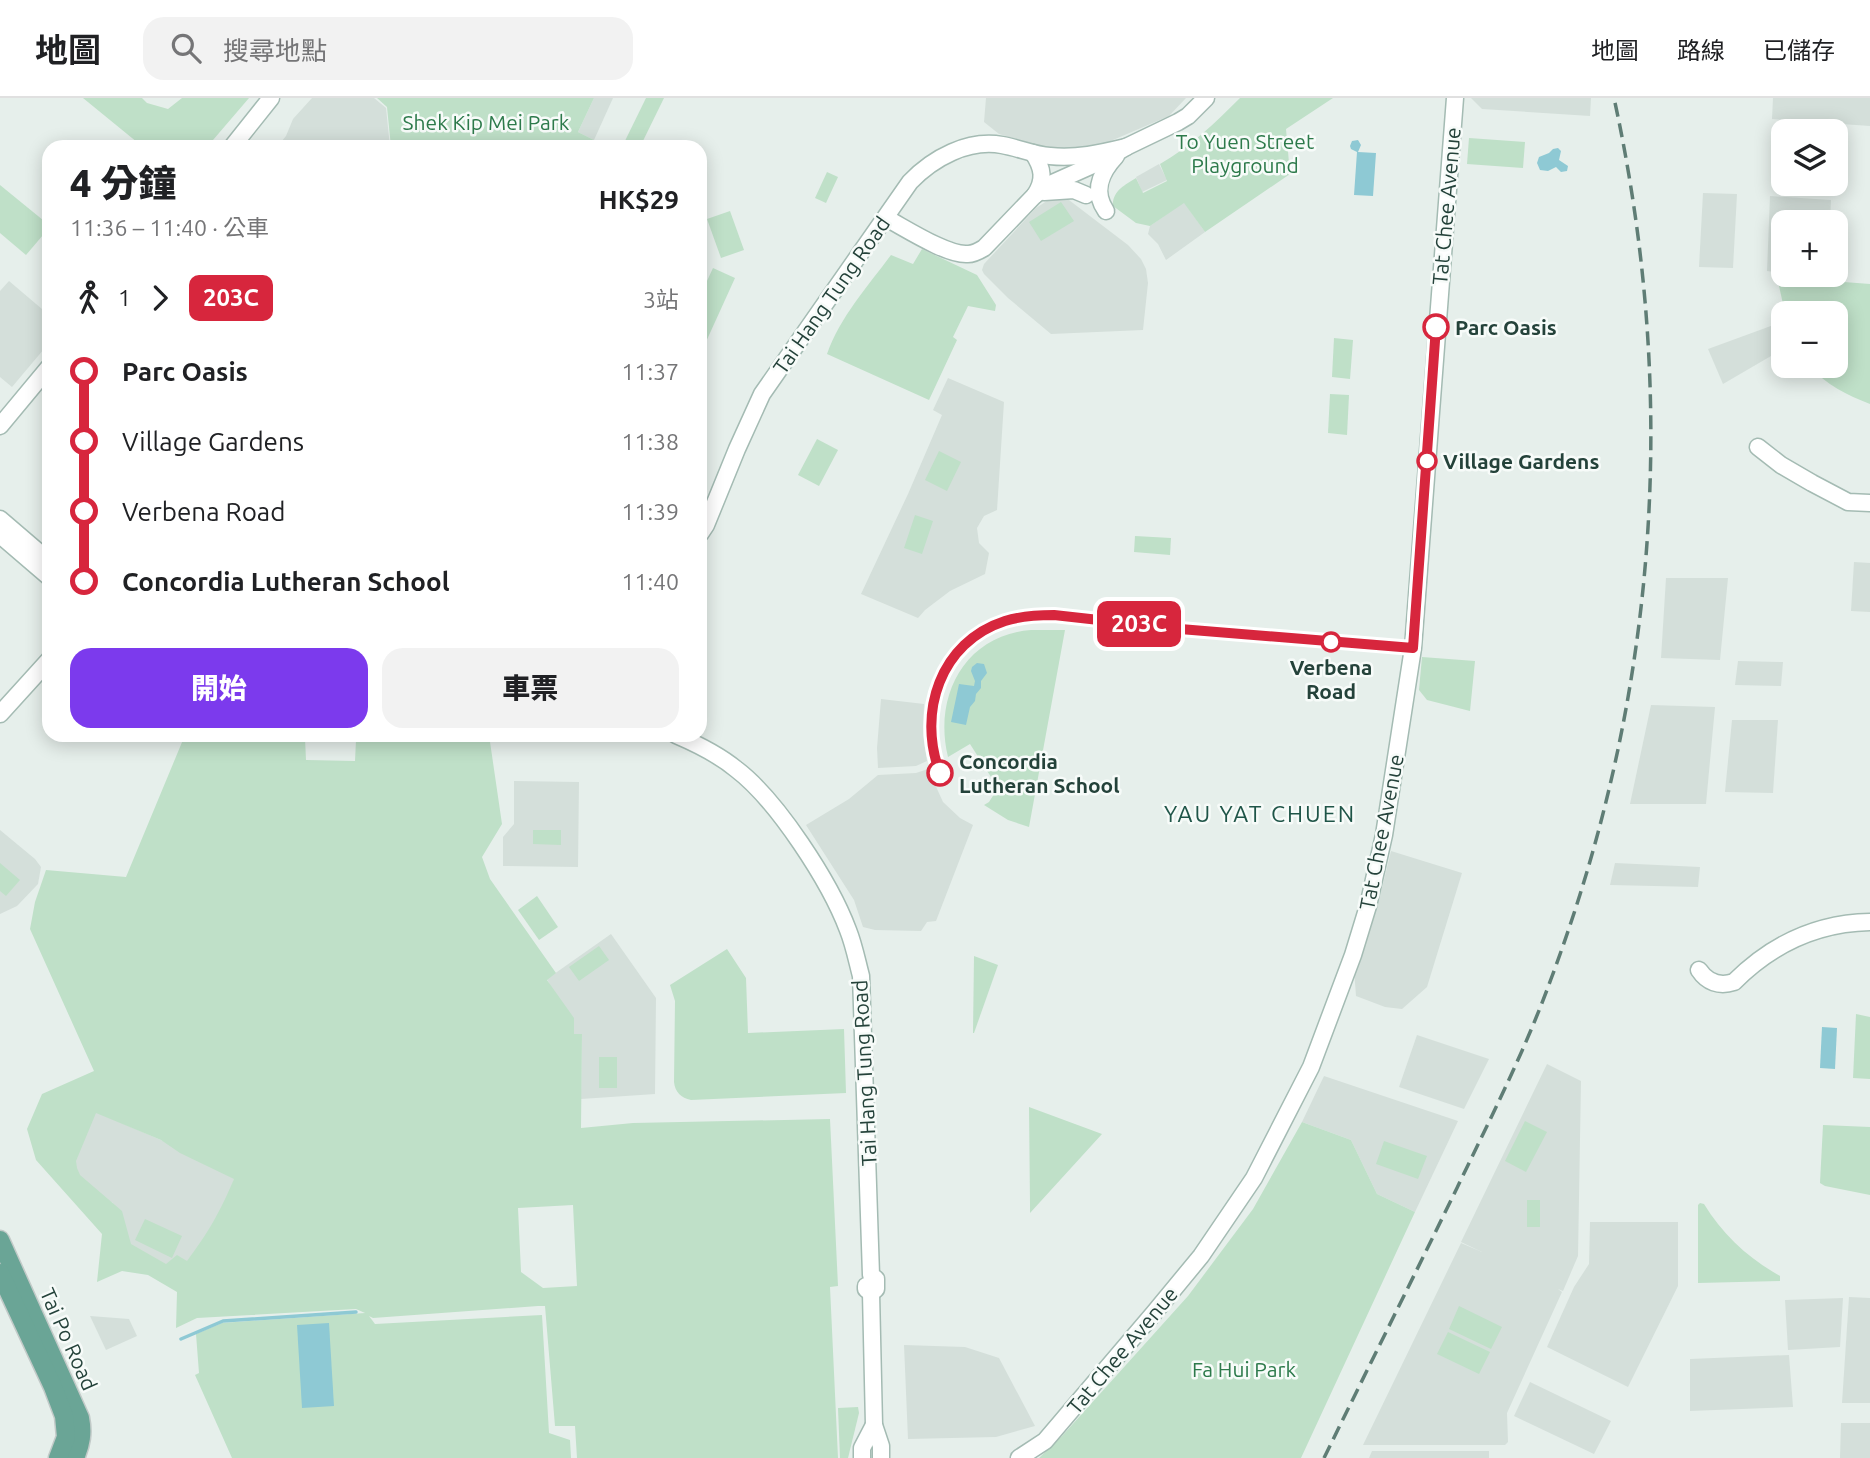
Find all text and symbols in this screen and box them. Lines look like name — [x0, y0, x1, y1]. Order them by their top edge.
search box — [143, 17, 633, 80]
icon: search — [167, 29, 205, 67]
text: 地圖 — [35, 31, 101, 68]
text: 搜尋地點 — [223, 36, 327, 65]
text: 地圖 — [1591, 37, 1639, 64]
text: 路線 — [1677, 37, 1725, 64]
text: 已儲存 — [1763, 37, 1835, 64]
park label: Shek Kip Mei Park — [403, 110, 570, 134]
map controls — [1771, 119, 1848, 378]
button: layers — [1771, 119, 1848, 196]
street label: Tat Chee Avenue — [1427, 126, 1465, 286]
park label: To Yuen Street Playground — [1176, 129, 1314, 177]
text: 4 分鐘 — [70, 162, 177, 204]
text: HK$29 — [599, 185, 679, 214]
button: + — [1771, 210, 1848, 287]
street label: Tai Hang Tung Road — [768, 212, 894, 378]
text: 11:36 – 11:40 · 公車 — [70, 215, 269, 240]
icon: walk — [70, 279, 108, 317]
icon: forward — [141, 279, 179, 317]
text: 203C — [203, 284, 259, 311]
text: 1 — [118, 285, 131, 310]
text: 3站 — [643, 287, 679, 312]
button: − — [1771, 301, 1848, 378]
marker: Parc Oasis — [1423, 314, 1449, 340]
place label: Parc Oasis — [1455, 315, 1557, 339]
text: Parc Oasis — [122, 357, 248, 386]
text: 11:37 — [621, 359, 679, 384]
text: Village Gardens — [122, 427, 304, 456]
text: 11:38 — [621, 429, 679, 454]
place label: Village Gardens — [1443, 449, 1599, 473]
marker: Village Gardens — [1417, 451, 1437, 471]
text: Verbena Road — [122, 497, 285, 526]
text: 11:39 — [621, 499, 679, 524]
text: Concordia Lutheran School — [122, 567, 450, 596]
text: 11:40 — [621, 569, 679, 594]
line badge: 203C — [1090, 601, 1188, 647]
text: 203C — [1111, 610, 1167, 637]
marker: Verbena Road — [1321, 632, 1341, 652]
button: 開始 — [70, 648, 368, 728]
button: 車票 — [382, 648, 679, 728]
place label: Verbena Road — [1290, 655, 1372, 703]
place label: Concordia Lutheran School — [959, 749, 1120, 797]
street label: Tat Chee Avenue — [1354, 752, 1408, 912]
marker: Concordia Lutheran School — [927, 760, 953, 786]
district label: YAU YAT CHUEN — [1164, 801, 1356, 826]
street label: Tai Hang Tung Road — [847, 979, 881, 1167]
street label: Tat Chee Avenue — [1062, 1282, 1182, 1418]
street label: Tai Po Road — [36, 1284, 102, 1394]
park label: Fa Hui Park — [1192, 1357, 1296, 1381]

